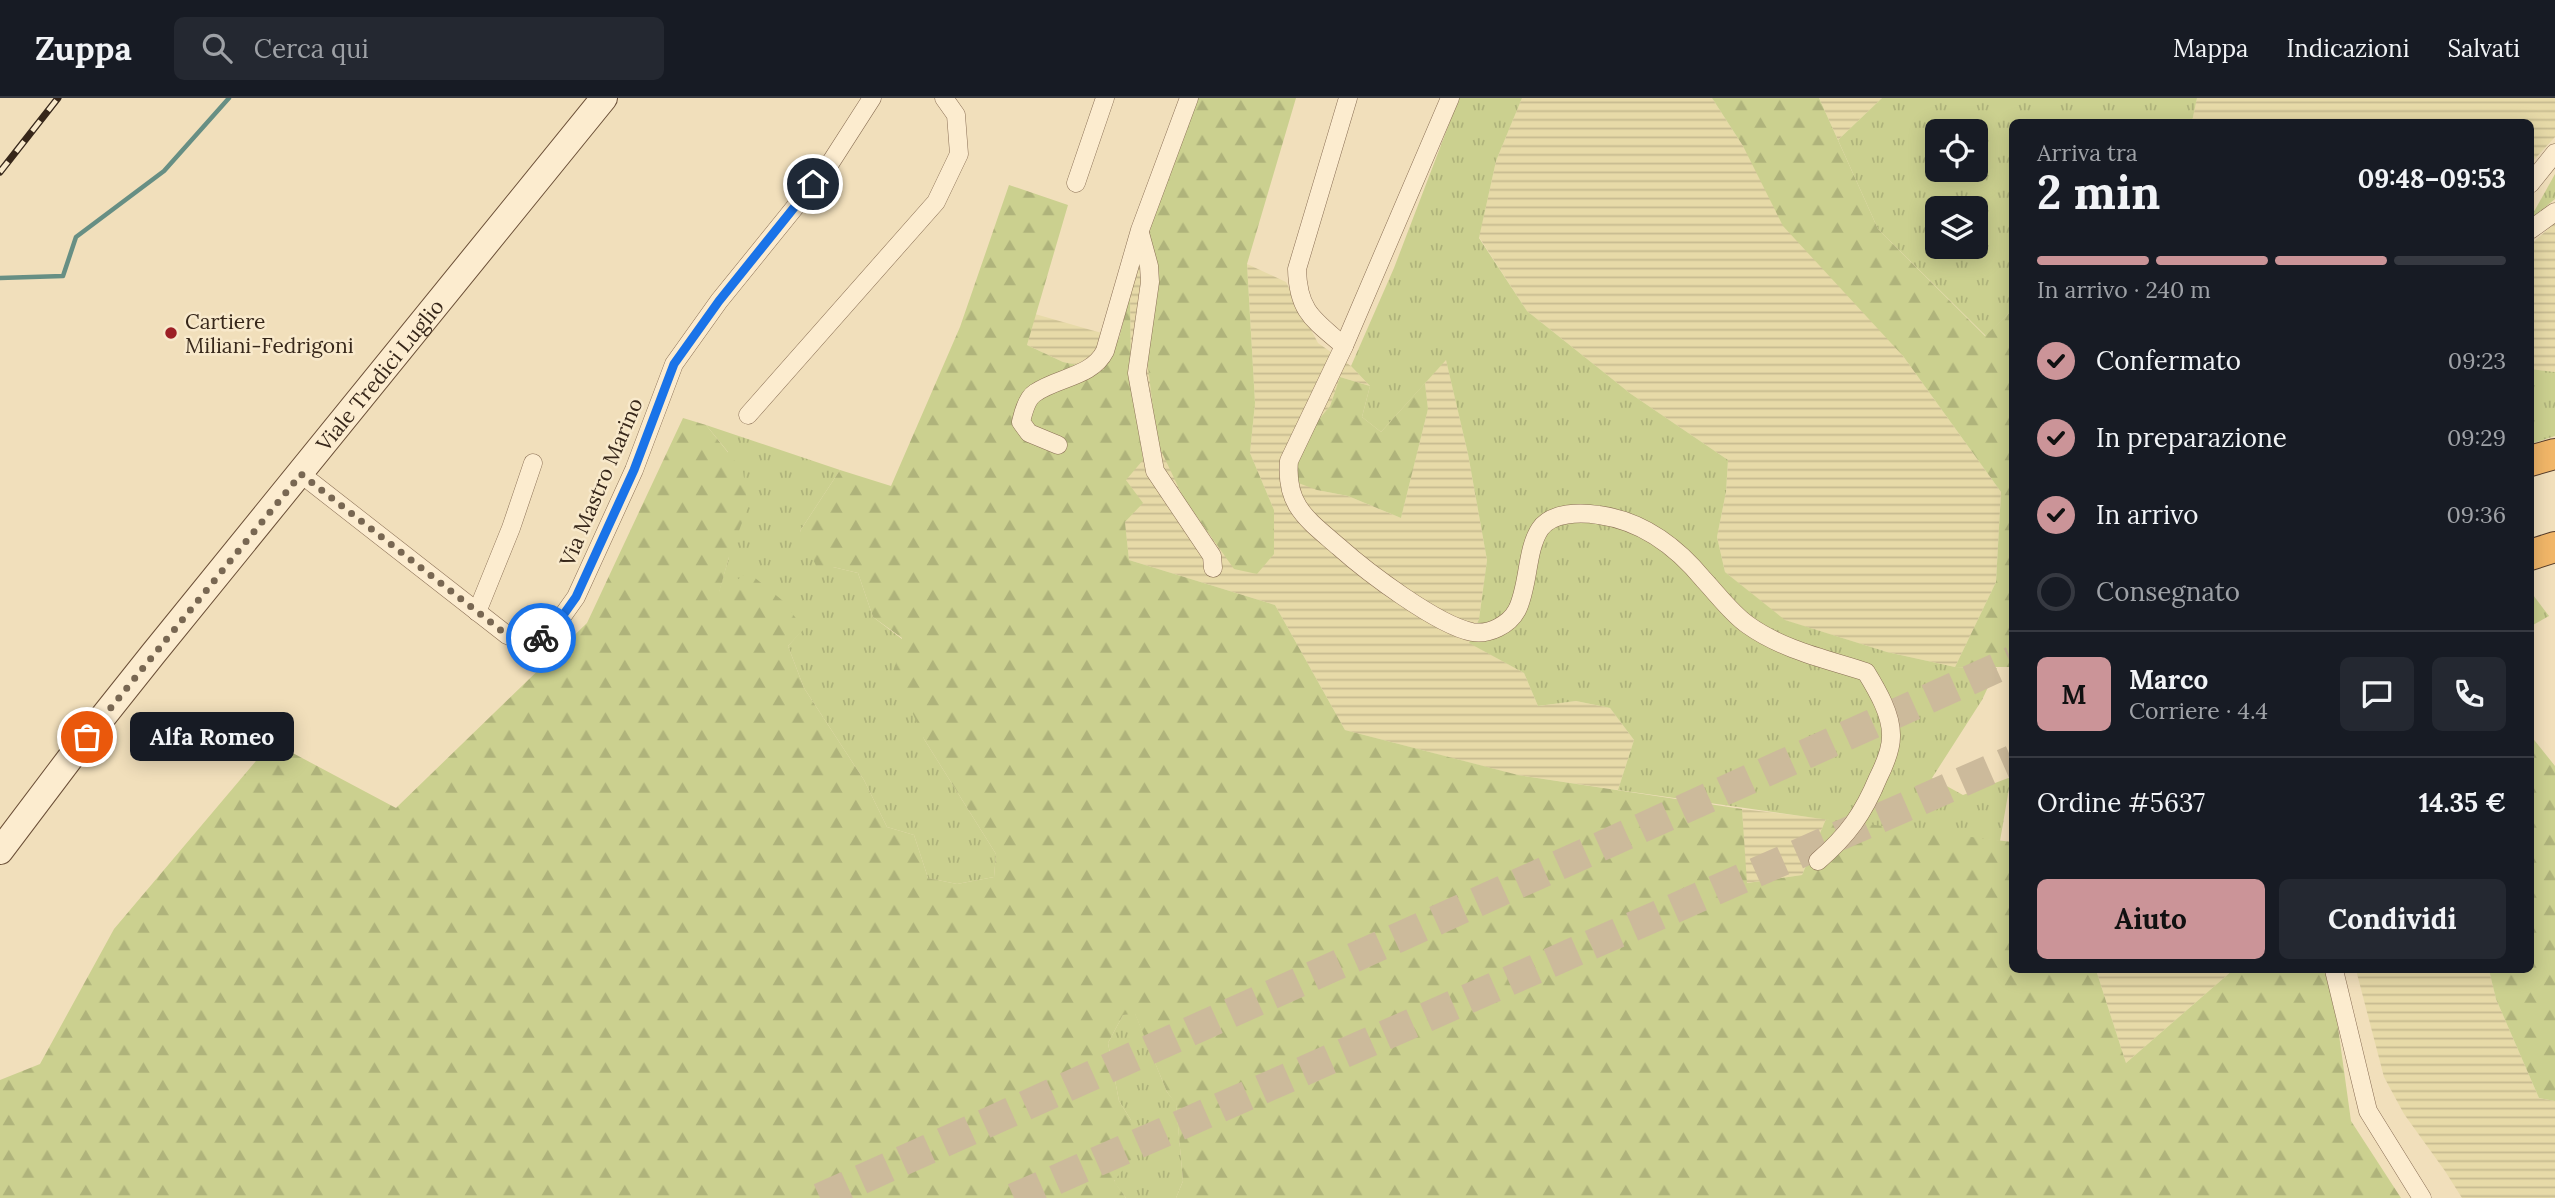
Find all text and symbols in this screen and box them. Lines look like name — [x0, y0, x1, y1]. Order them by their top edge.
search box — [174, 17, 664, 80]
text: Zuppa — [35, 27, 132, 69]
icon: search — [198, 29, 236, 67]
text: Cerca qui — [254, 32, 369, 65]
text: Mappa — [2173, 33, 2248, 64]
text: Indicazioni — [2286, 33, 2409, 64]
text: Salvati — [2447, 33, 2520, 64]
map controls — [1925, 119, 1988, 259]
button: locate — [1925, 119, 1988, 182]
text: Arriva tra — [2037, 138, 2138, 167]
pin — [783, 154, 843, 214]
text: 09:48–09:53 — [2358, 162, 2506, 195]
text: 2 min — [2037, 163, 2160, 222]
icon: home — [794, 165, 832, 203]
button: layers — [1925, 196, 1988, 259]
text: In arrivo · 240 m — [2037, 275, 2211, 304]
street label: Viale Tredici Luglio — [309, 293, 449, 457]
place label: Cartiere Miliani-Fedrigoni — [185, 308, 354, 359]
marker: Cartiere Miliani-Fedrigoni — [163, 325, 179, 341]
icon: check — [2037, 342, 2075, 380]
text: Confermato — [2096, 344, 2241, 377]
text: 09:23 — [2448, 346, 2506, 375]
street label: Via Mastro Marino — [553, 394, 649, 571]
icon: check — [2037, 419, 2075, 457]
text: In preparazione — [2096, 421, 2287, 454]
text: 09:29 — [2447, 423, 2506, 452]
icon: check — [2037, 496, 2075, 534]
text: In arrivo — [2096, 498, 2199, 531]
text: 09:36 — [2447, 500, 2506, 529]
text: Consegnato — [2096, 575, 2240, 608]
courier — [506, 603, 576, 673]
icon: bike — [522, 619, 560, 657]
button: chat — [2340, 657, 2414, 731]
button: phone — [2432, 657, 2506, 731]
text: Marco — [2129, 663, 2208, 696]
text: M — [2061, 678, 2087, 711]
text: Corriere · 4.4 — [2129, 696, 2268, 725]
pin — [57, 707, 117, 767]
callout: Alfa Romeo — [129, 712, 294, 762]
icon: bag — [68, 718, 106, 756]
text: Alfa Romeo — [150, 722, 274, 751]
text: Ordine #5637 — [2037, 786, 2205, 819]
text: 14.35 € — [2419, 786, 2506, 819]
button: Aiuto — [2037, 879, 2265, 959]
button: Condividi — [2279, 879, 2506, 959]

